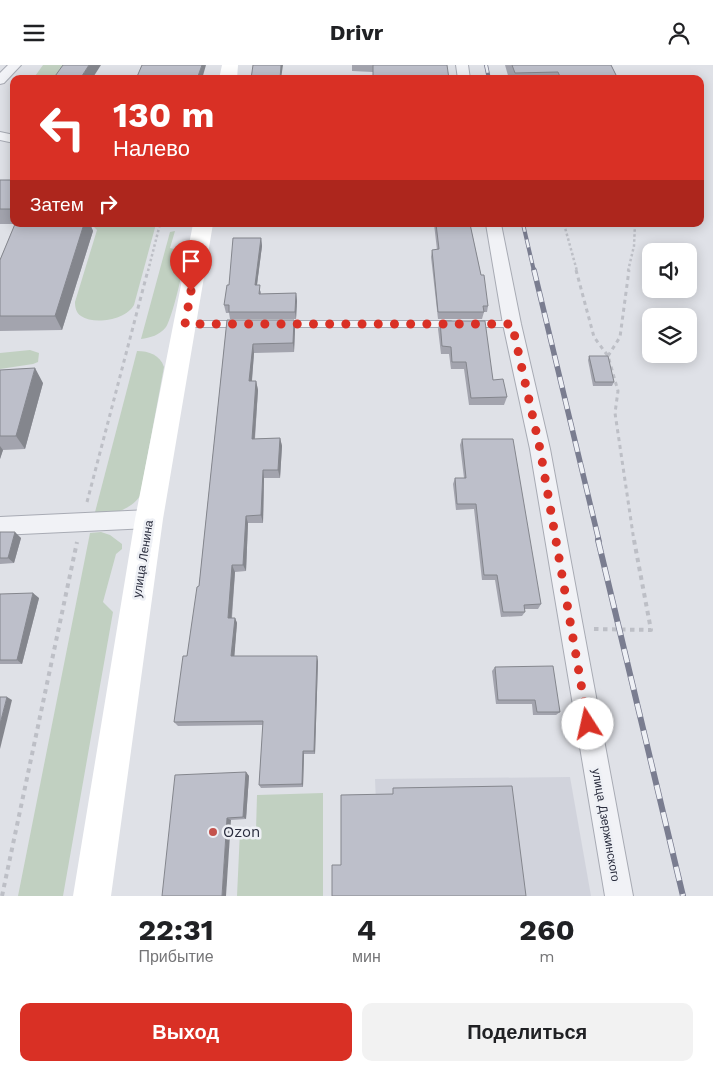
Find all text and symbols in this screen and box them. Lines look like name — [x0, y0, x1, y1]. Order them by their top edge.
icon: menu — [20, 19, 48, 47]
icon: person — [665, 19, 693, 47]
text: Drivr — [330, 20, 383, 45]
text: 130 m — [113, 94, 214, 136]
icon: left — [30, 95, 95, 160]
text: Налево — [113, 136, 190, 161]
icon: right — [94, 190, 122, 218]
text: Затем — [30, 193, 84, 216]
pin — [170, 240, 212, 291]
map controls — [642, 243, 697, 363]
button: sound — [642, 243, 697, 298]
icon: arrive — [177, 247, 205, 275]
button: layers — [642, 308, 697, 363]
street label: улица Ленина — [130, 519, 156, 599]
position arrow — [561, 697, 613, 749]
street label: улица Дзержинского — [589, 767, 623, 883]
place label: Ozon — [223, 823, 260, 841]
marker: Ozon — [207, 826, 219, 838]
text: 22:31 — [138, 912, 214, 947]
text: 4 — [357, 912, 376, 947]
text: 260 — [519, 912, 575, 947]
text: Прибытие — [138, 947, 214, 966]
text: мин — [352, 947, 381, 966]
text: m — [539, 947, 555, 966]
button: Выход — [20, 1003, 352, 1061]
button: Поделиться — [362, 1003, 693, 1061]

